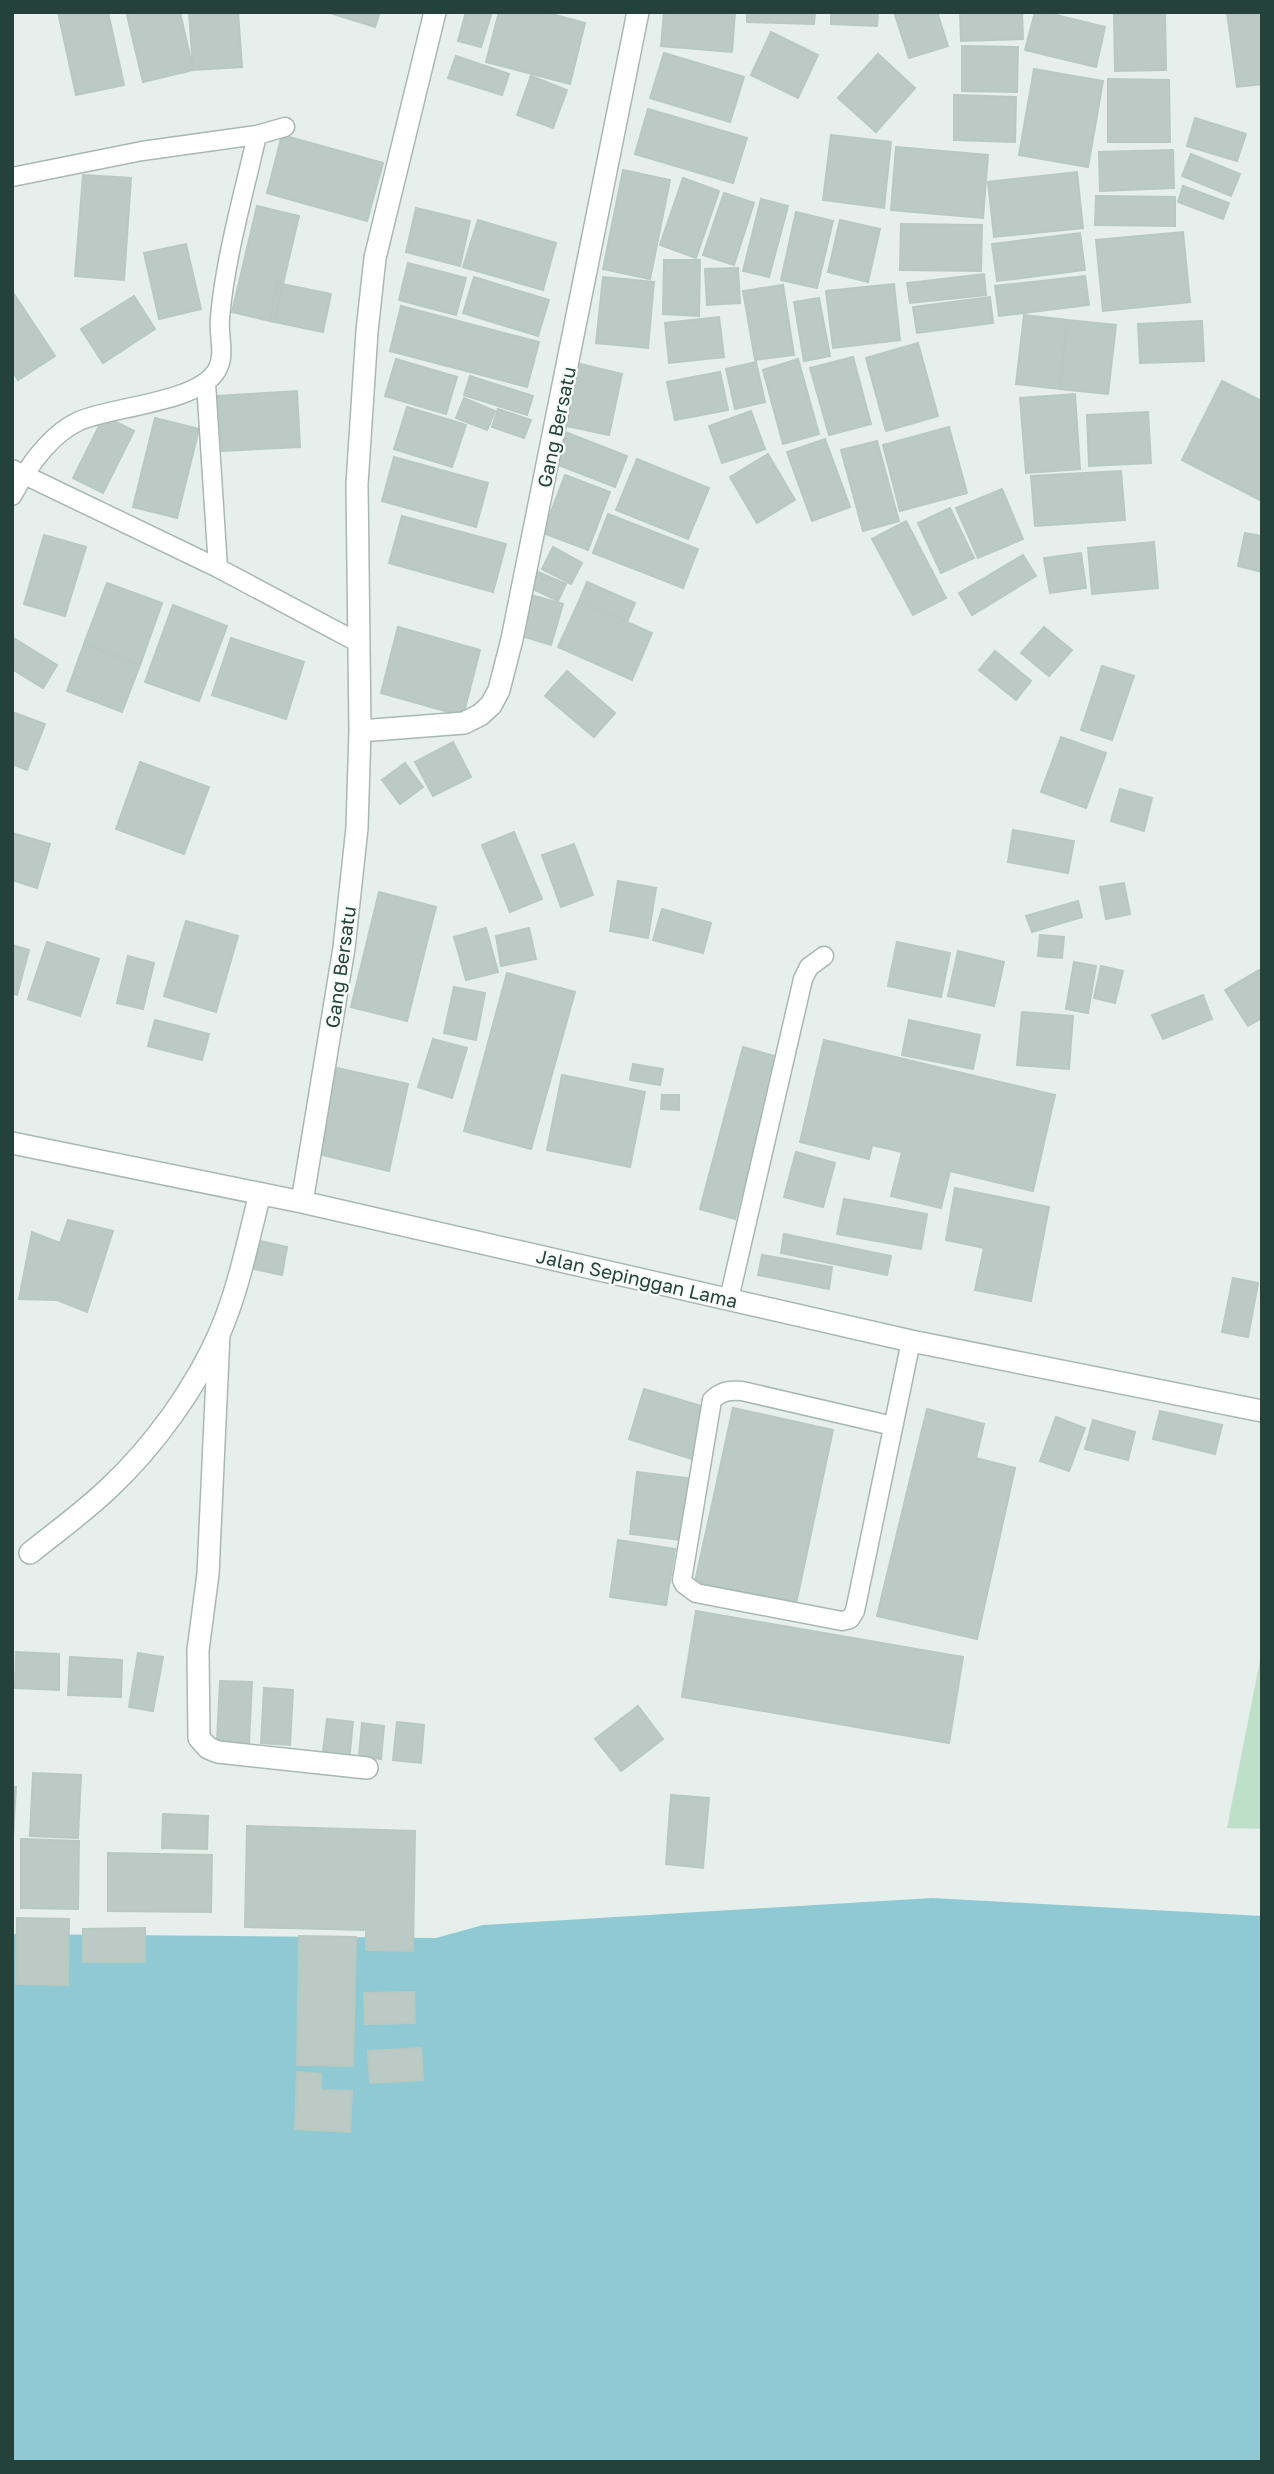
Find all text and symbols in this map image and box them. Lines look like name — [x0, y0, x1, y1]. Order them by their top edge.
street label: Gang Bersatu — [532, 364, 580, 490]
street label: Gang Bersatu — [320, 904, 360, 1030]
street label: Jalan Sepinggan Lama — [534, 1244, 740, 1312]

